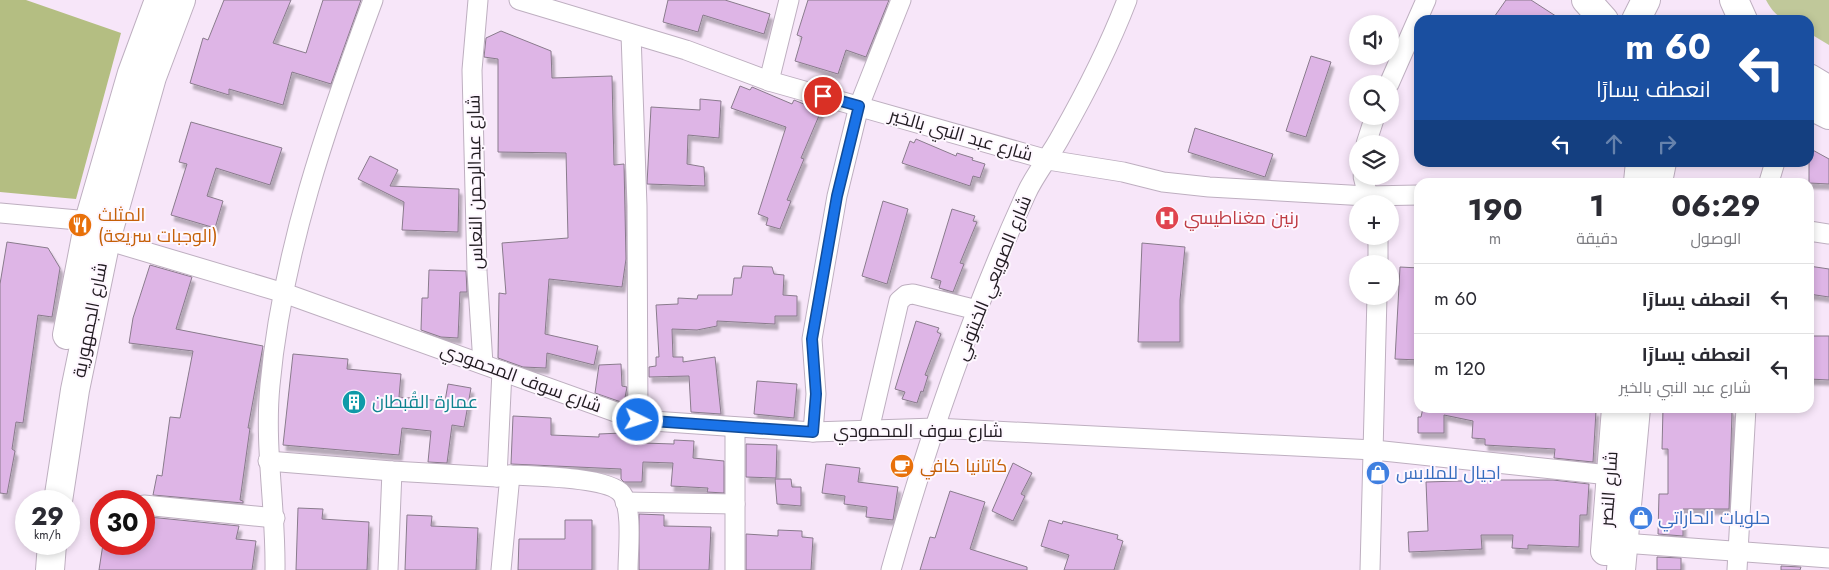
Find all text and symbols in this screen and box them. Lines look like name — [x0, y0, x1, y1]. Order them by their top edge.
map controls — [1349, 15, 1399, 305]
button: sound — [1349, 15, 1399, 65]
text: 60 m — [1625, 22, 1711, 72]
icon: left — [1729, 35, 1794, 100]
text: انعطف يسارًا — [1596, 73, 1711, 105]
pin — [802, 75, 844, 117]
button: search — [1349, 75, 1399, 125]
icon: arrive — [809, 82, 837, 110]
street label: شارع عبدالرحمن النعاس — [460, 94, 490, 270]
street label: شارع عبد النبي بالخير — [885, 102, 1036, 169]
icon: left — [1547, 130, 1575, 158]
icon: ahead — [1600, 130, 1628, 158]
icon: right — [1653, 130, 1681, 158]
button: layers — [1349, 135, 1399, 185]
text: 1 — [1589, 184, 1605, 227]
text: 06:29 — [1671, 184, 1761, 227]
text: 190 — [1467, 188, 1523, 231]
street label: شارع الصويعي الخيتوني — [948, 192, 1039, 365]
button: + — [1349, 195, 1399, 245]
place label: المثلث (الوجبات سريعة) — [98, 202, 218, 249]
hospital icon: رنين مغناطيسي — [1154, 205, 1180, 231]
place label: رنين مغناطيسي — [1184, 205, 1299, 231]
restaurant icon: المثلث (الوجبات سريعة) — [67, 212, 93, 238]
text: m — [1489, 227, 1501, 250]
text: دقيقة — [1576, 227, 1618, 250]
text: الوصول — [1690, 227, 1741, 250]
button: − — [1349, 255, 1399, 305]
street label: شارع الجمهورية — [66, 260, 114, 380]
text: 60 m — [1434, 285, 1477, 312]
icon: left — [1766, 285, 1794, 313]
text: انعطف يسارًا — [1642, 286, 1751, 313]
street label: شارع سوف المحمودي — [436, 337, 605, 420]
text: انعطف يسارًا — [1642, 341, 1751, 368]
text: 120 m — [1434, 355, 1485, 382]
icon: left — [1766, 355, 1794, 383]
text: شارع عبد النبي بالخير — [1619, 376, 1751, 399]
building icon: عمارة القُبطان — [341, 389, 367, 415]
place label: عمارة القُبطان — [372, 389, 478, 415]
position arrow — [611, 393, 663, 445]
street label: شارع سوف المحمودي — [833, 418, 1003, 445]
street label: شارع النصر — [1593, 450, 1625, 529]
cafe icon: كاتانيا كافي — [889, 453, 915, 479]
place label: كاتانيا كافي — [920, 453, 1007, 480]
shop icon: اجيال للملابس — [1365, 460, 1391, 486]
place label: اجيال للملابس — [1396, 460, 1501, 486]
speed limit sign: 30 — [90, 490, 155, 555]
text: 29 — [31, 498, 64, 534]
shop icon: حلويات الحاراتي — [1628, 505, 1654, 531]
place label: حلويات الحاراتي — [1658, 505, 1770, 532]
text: km/h — [34, 526, 61, 544]

